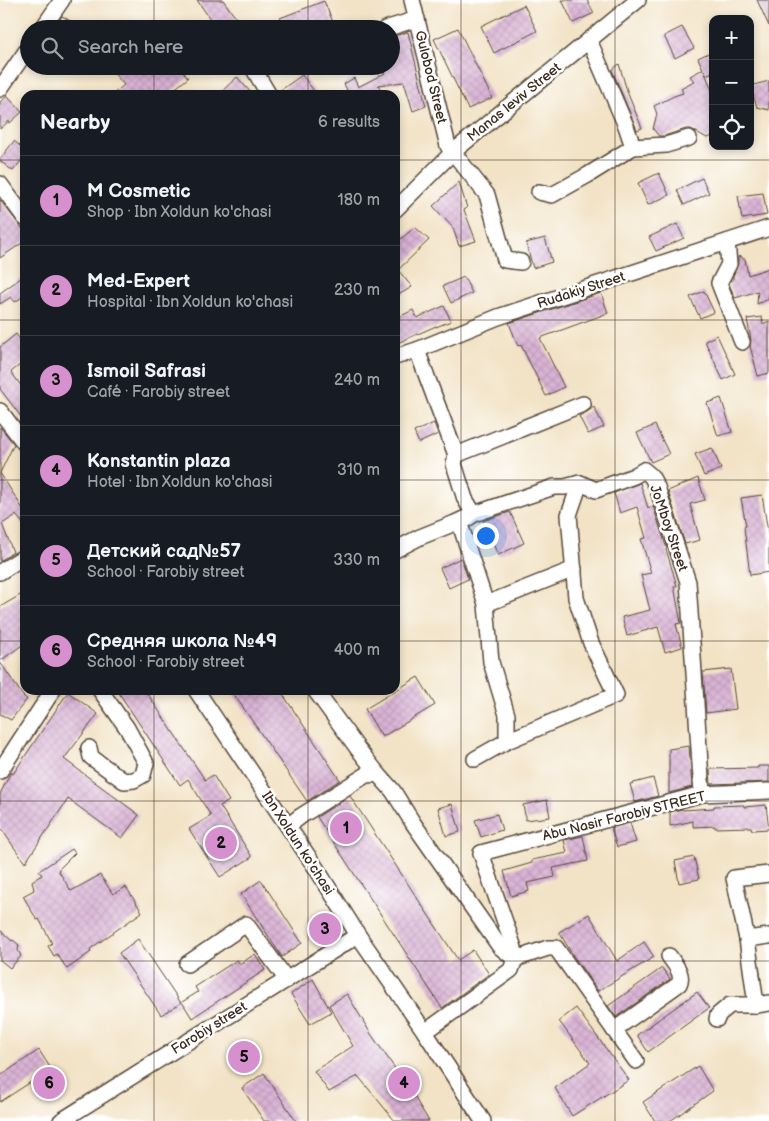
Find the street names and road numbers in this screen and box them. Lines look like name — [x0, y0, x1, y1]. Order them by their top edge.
street label: Gulobod Street — [411, 29, 451, 126]
street label: Manas leviv Street — [464, 58, 565, 145]
street label: Rudakiy Street — [535, 268, 628, 312]
street label: JoMboy Street — [646, 483, 692, 574]
street label: Abu Nasir Farobiy STREET — [541, 787, 708, 845]
street label: Ibn Xoldun ko'chasi — [258, 788, 338, 898]
street label: Farobiy street — [168, 998, 250, 1058]

